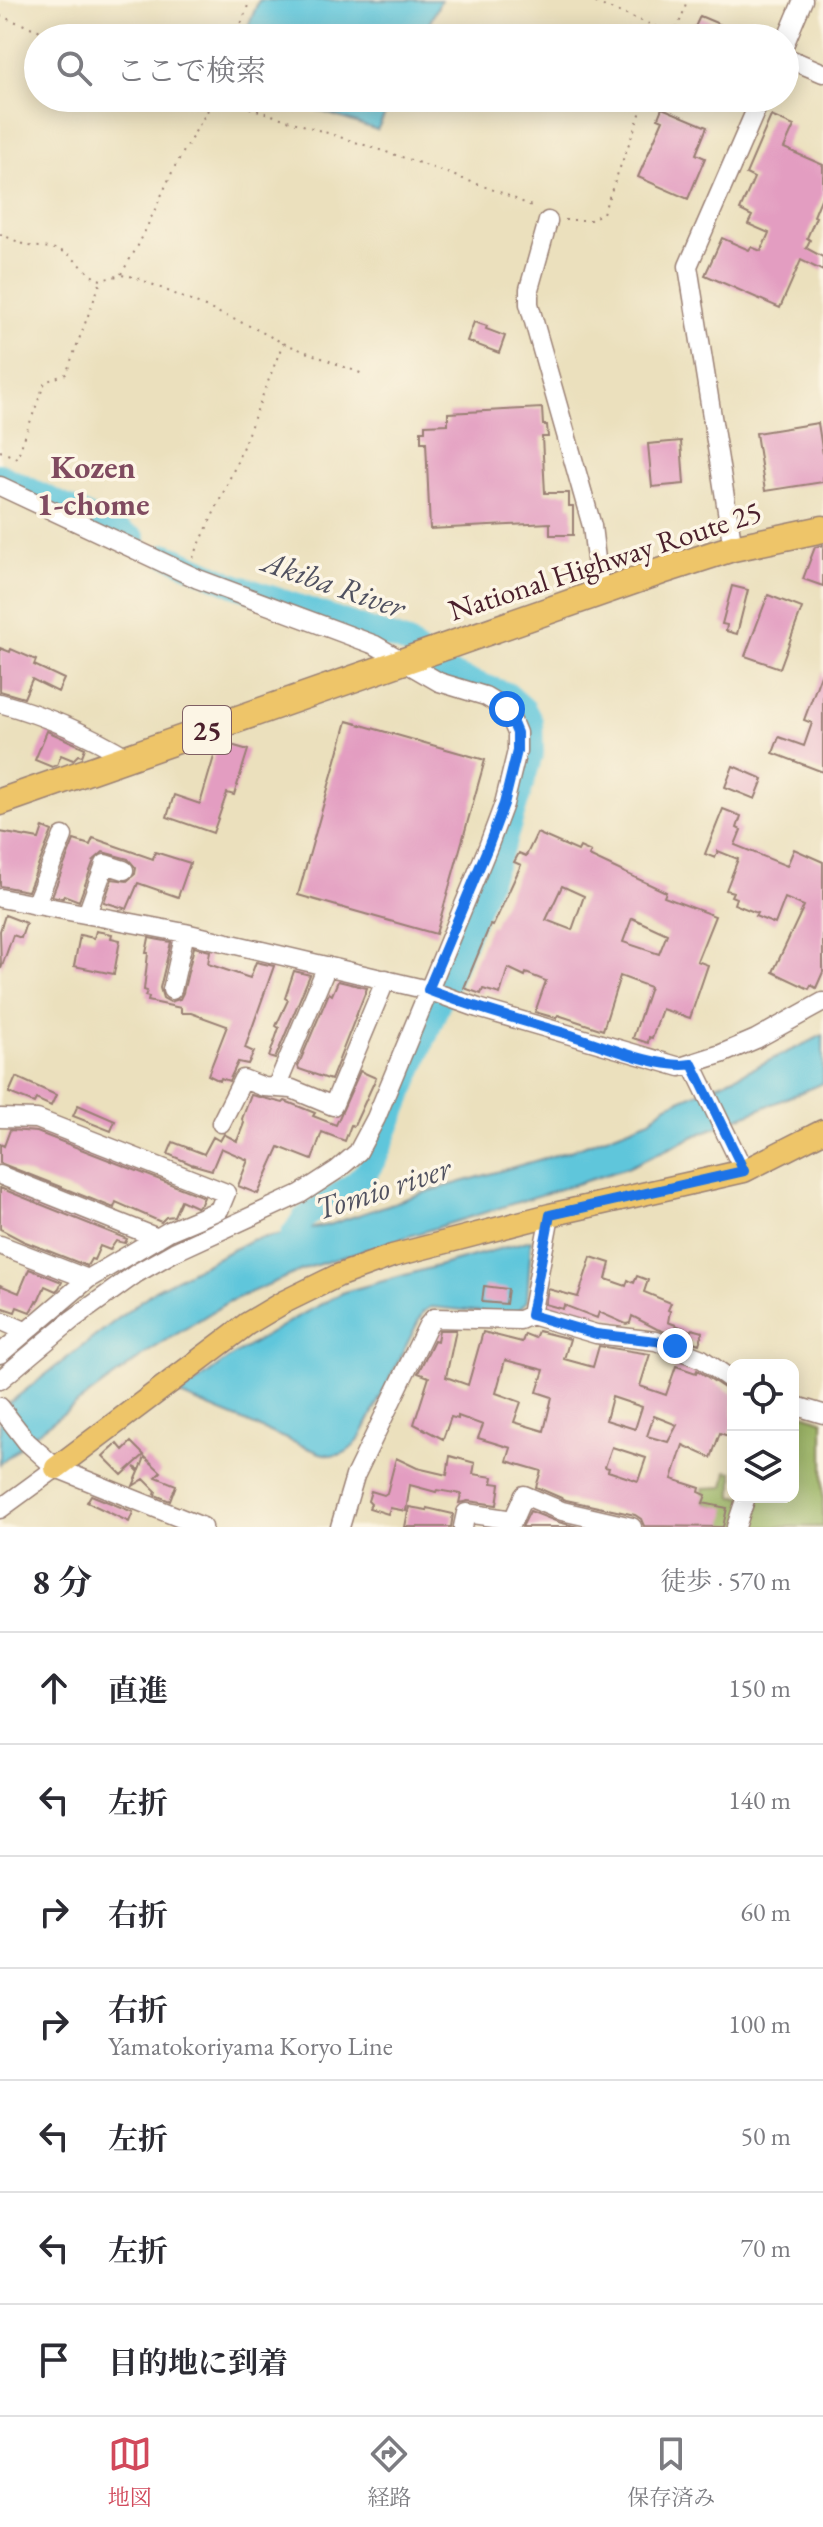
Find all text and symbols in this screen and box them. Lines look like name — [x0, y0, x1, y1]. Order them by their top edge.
search box — [24, 24, 799, 112]
icon: search — [52, 46, 96, 90]
text: ここで検索 — [116, 51, 266, 90]
district label: Kozen 1-chome — [36, 446, 150, 525]
street label: National Highway Route 25 — [443, 492, 766, 630]
water label: Akiba River — [255, 539, 413, 629]
route start — [489, 691, 525, 727]
road number: 25 — [183, 706, 231, 754]
water label: Tomio river — [310, 1146, 458, 1230]
route end — [657, 1328, 693, 1364]
map controls — [727, 1359, 799, 1503]
button: locate — [727, 1359, 799, 1431]
button: layers — [727, 1431, 799, 1503]
text: 8 分 — [32, 1560, 92, 1604]
text: 徒歩 · 570 m — [661, 1564, 791, 1598]
icon: ahead — [32, 1666, 76, 1710]
text: 直進 — [108, 1671, 168, 1710]
text: 150 m — [728, 1671, 791, 1705]
icon: left — [32, 1778, 76, 1822]
text: 左折 — [108, 1783, 168, 1822]
text: 140 m — [728, 1783, 791, 1817]
icon: right — [32, 1890, 76, 1934]
text: 右折 — [108, 1895, 168, 1934]
text: 60 m — [741, 1895, 791, 1929]
text: 右折 — [108, 1990, 168, 2029]
icon: right — [32, 2002, 76, 2046]
text: 100 m — [728, 2007, 791, 2041]
text: Yamatokoriyama Koryo Line — [108, 2029, 393, 2063]
icon: left — [32, 2114, 76, 2158]
text: 左折 — [108, 2119, 168, 2158]
text: 50 m — [741, 2119, 791, 2153]
icon: left — [32, 2226, 76, 2270]
text: 左折 — [108, 2231, 168, 2270]
text: 70 m — [741, 2231, 791, 2265]
icon: arrive — [32, 2338, 76, 2382]
text: 目的地に到着 — [108, 2343, 288, 2382]
tab: 地図 — [108, 2432, 152, 2512]
tab: 経路 — [367, 2432, 411, 2512]
tab: 保存済み — [627, 2432, 715, 2512]

